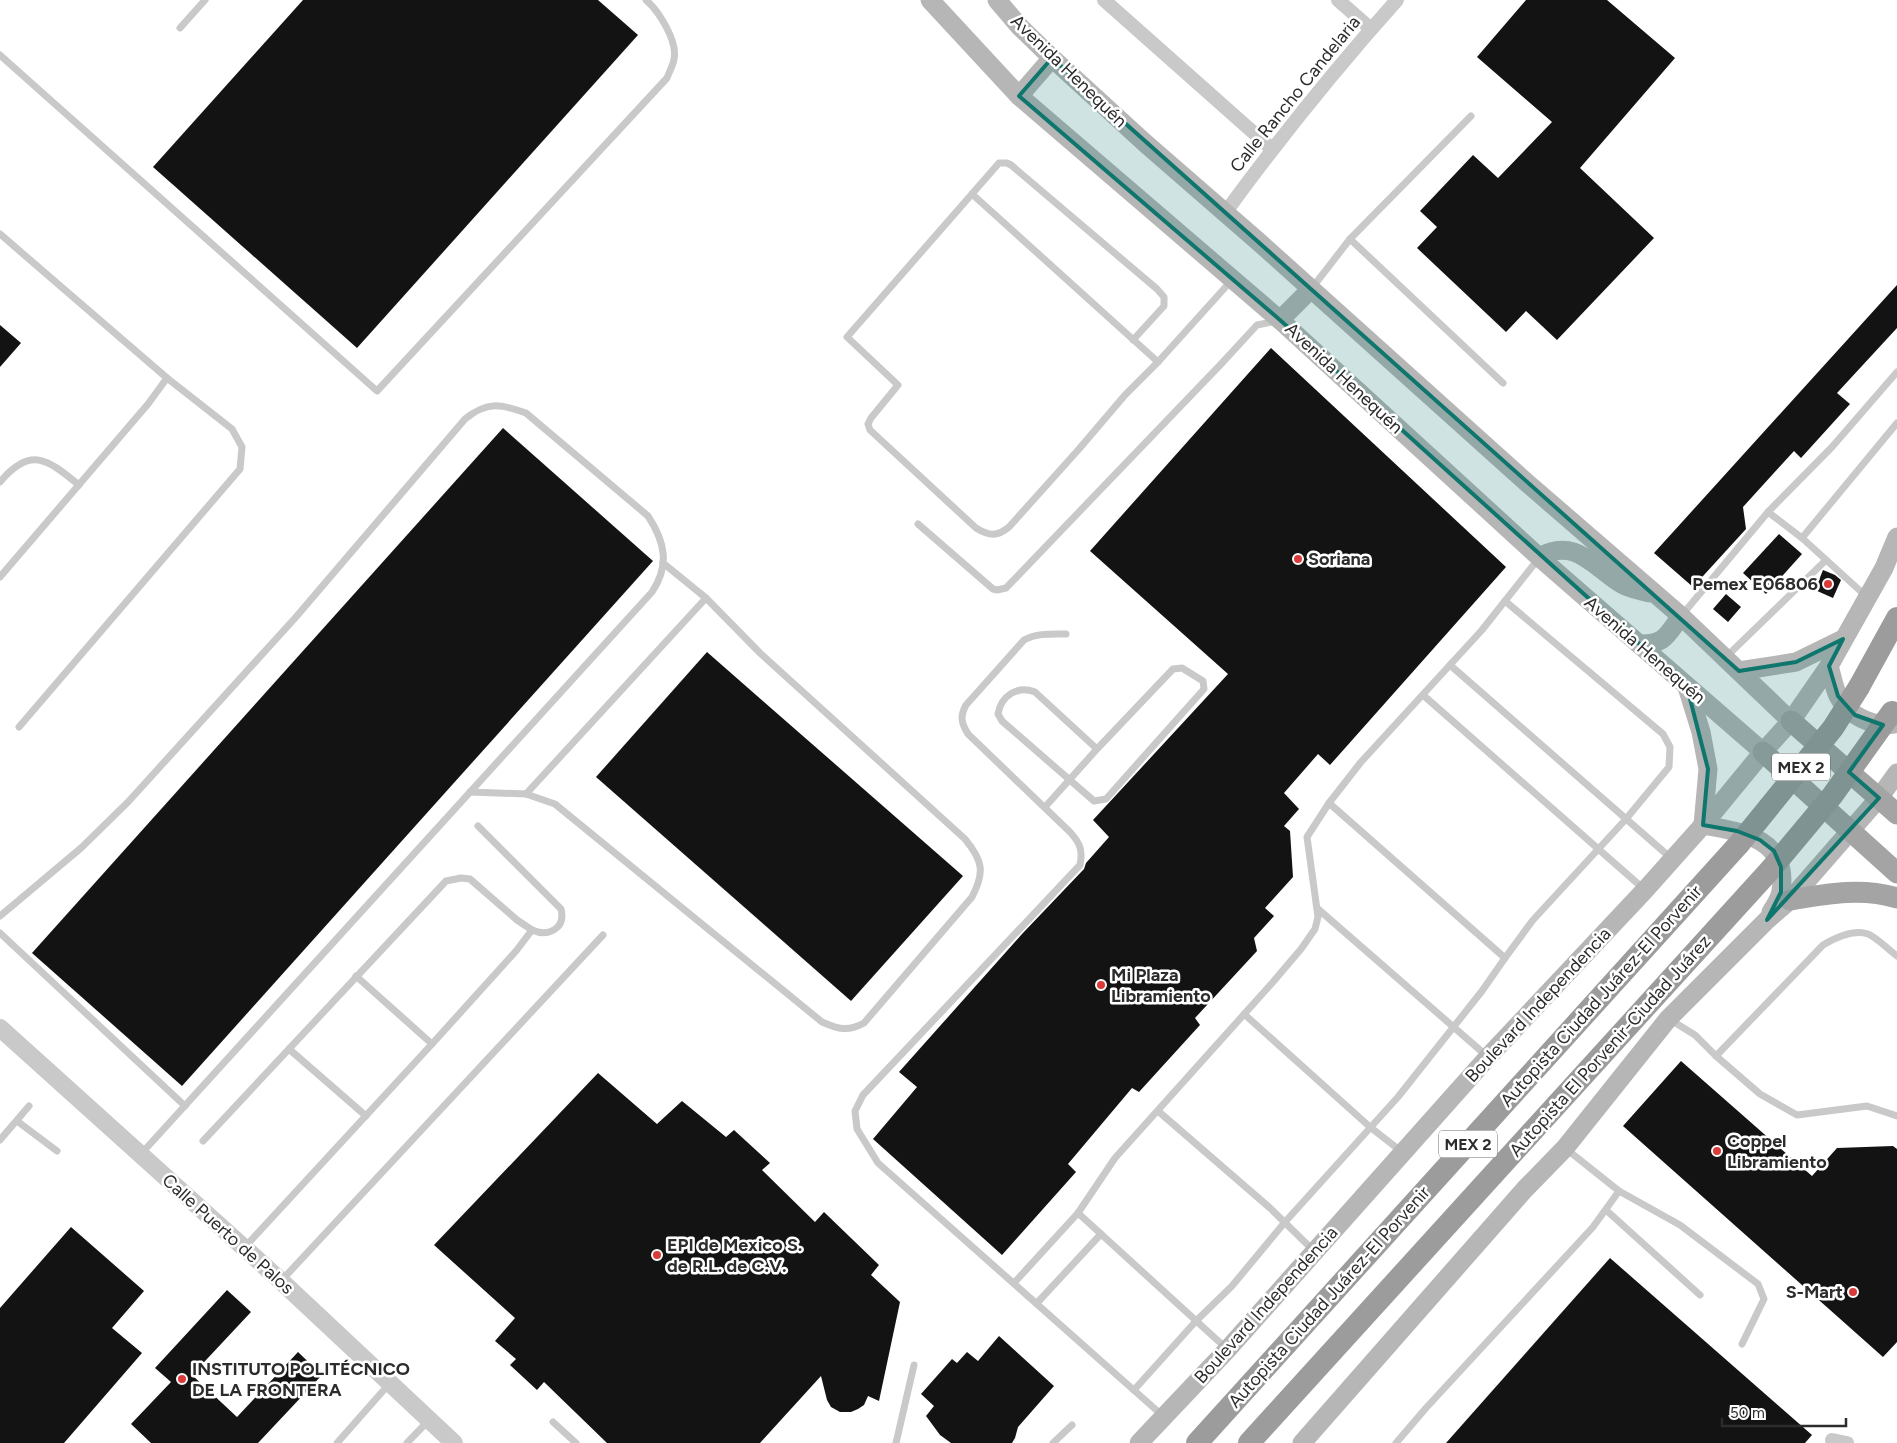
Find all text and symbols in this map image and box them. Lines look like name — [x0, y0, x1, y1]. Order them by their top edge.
street label: Avenida Henequén — [1006, 10, 1132, 132]
street label: Calle Rancho Candelaria — [1225, 11, 1365, 177]
street label: Avenida Henequén — [1281, 318, 1407, 438]
place label: Soriana — [1308, 548, 1370, 570]
marker: Soriana — [1292, 553, 1304, 565]
place label: Pemex E06806 — [1692, 573, 1818, 595]
marker: Pemex E06806 — [1822, 578, 1834, 590]
street label: Avenida Henequén — [1580, 592, 1710, 708]
road number: MEX 2 — [1772, 754, 1830, 780]
street label: Autopista Ciudad Juárez-El Porvenir — [1496, 881, 1706, 1111]
street label: Boulevard Independencia — [1460, 923, 1616, 1087]
street label: Autopista El Porvenir-Ciudad Juárez — [1505, 930, 1716, 1161]
place label: Mi Plaza Libramiento — [1111, 964, 1211, 1007]
marker: Mi Plaza Libramiento — [1095, 979, 1107, 991]
road number: MEX 2 — [1439, 1130, 1497, 1158]
place label: Coppel Libramiento — [1727, 1130, 1827, 1173]
marker: Coppel Libramiento — [1711, 1145, 1723, 1157]
street label: Calle Puerto de Palos — [158, 1169, 298, 1299]
street label: Autopista Ciudad Juárez-El Porvenir — [1224, 1182, 1434, 1412]
street label: Boulevard Independencia — [1190, 1222, 1342, 1388]
place label: EPI de Mexico S. de R.L. de C.V. — [667, 1234, 802, 1277]
marker: EPI de Mexico S. de R.L. de C.V. — [651, 1249, 663, 1261]
place label: S-Mart — [1786, 1281, 1843, 1303]
marker: S-Mart — [1847, 1286, 1859, 1298]
place label: INSTITUTO POLITÉCNICO DE LA FRONTERA — [192, 1358, 410, 1401]
marker: INSTITUTO POLITÉCNICO DE LA FRONTERA — [176, 1373, 188, 1385]
scale bar — [1722, 1396, 1846, 1428]
text: 50 m — [1730, 1404, 1765, 1422]

